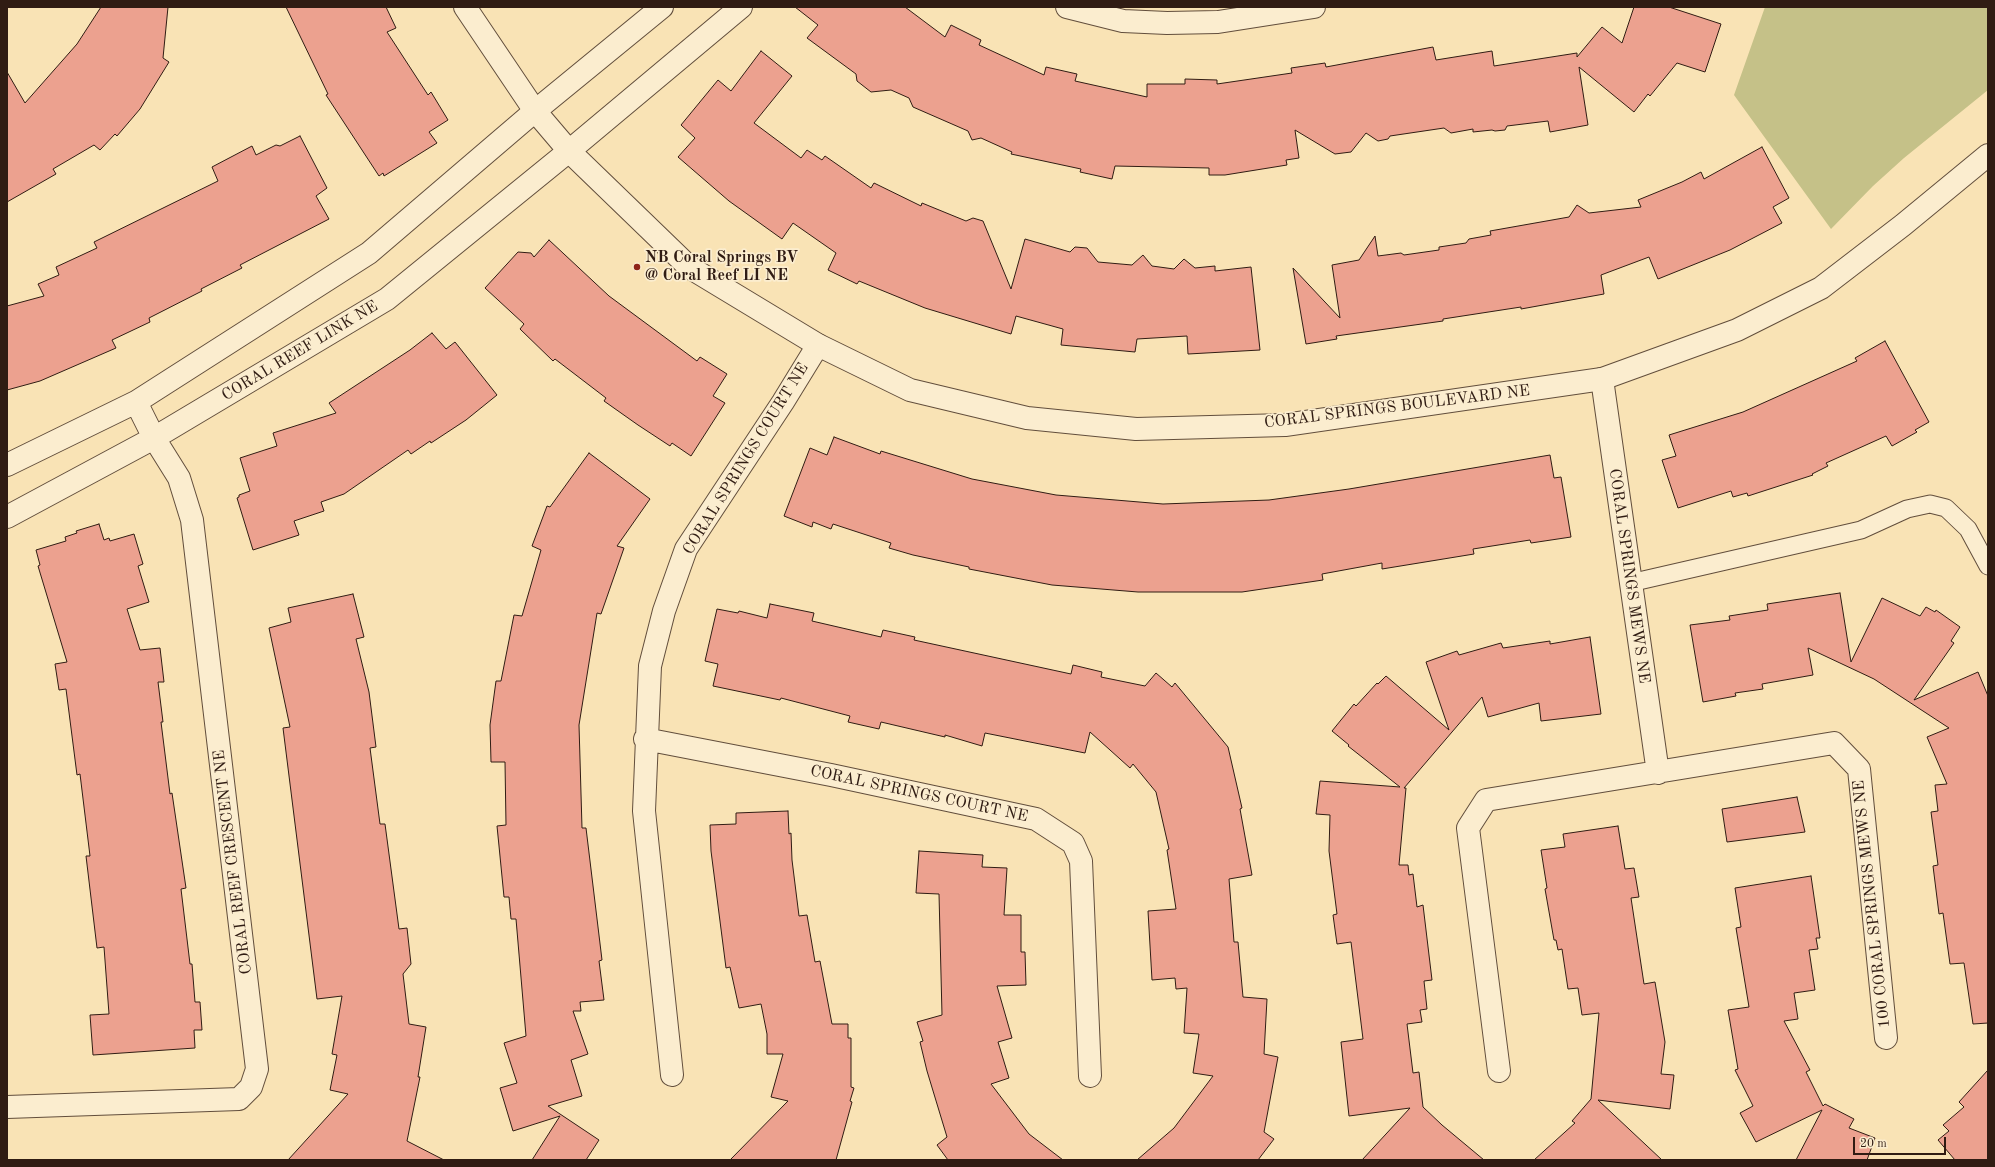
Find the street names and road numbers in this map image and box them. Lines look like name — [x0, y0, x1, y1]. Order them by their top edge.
street label: CORAL REEF LINK NE — [218, 297, 382, 405]
street label: CORAL SPRINGS COURT NE — [679, 360, 813, 558]
street label: CORAL SPRINGS BOULEVARD NE — [1263, 381, 1531, 433]
street label: CORAL SPRINGS MEWS NE — [1604, 467, 1654, 685]
street label: CORAL REEF CRESCENT NE — [210, 749, 256, 975]
street label: CORAL SPRINGS COURT NE — [808, 762, 1030, 826]
street label: 100 CORAL SPRINGS MEWS NE — [1849, 779, 1895, 1029]

